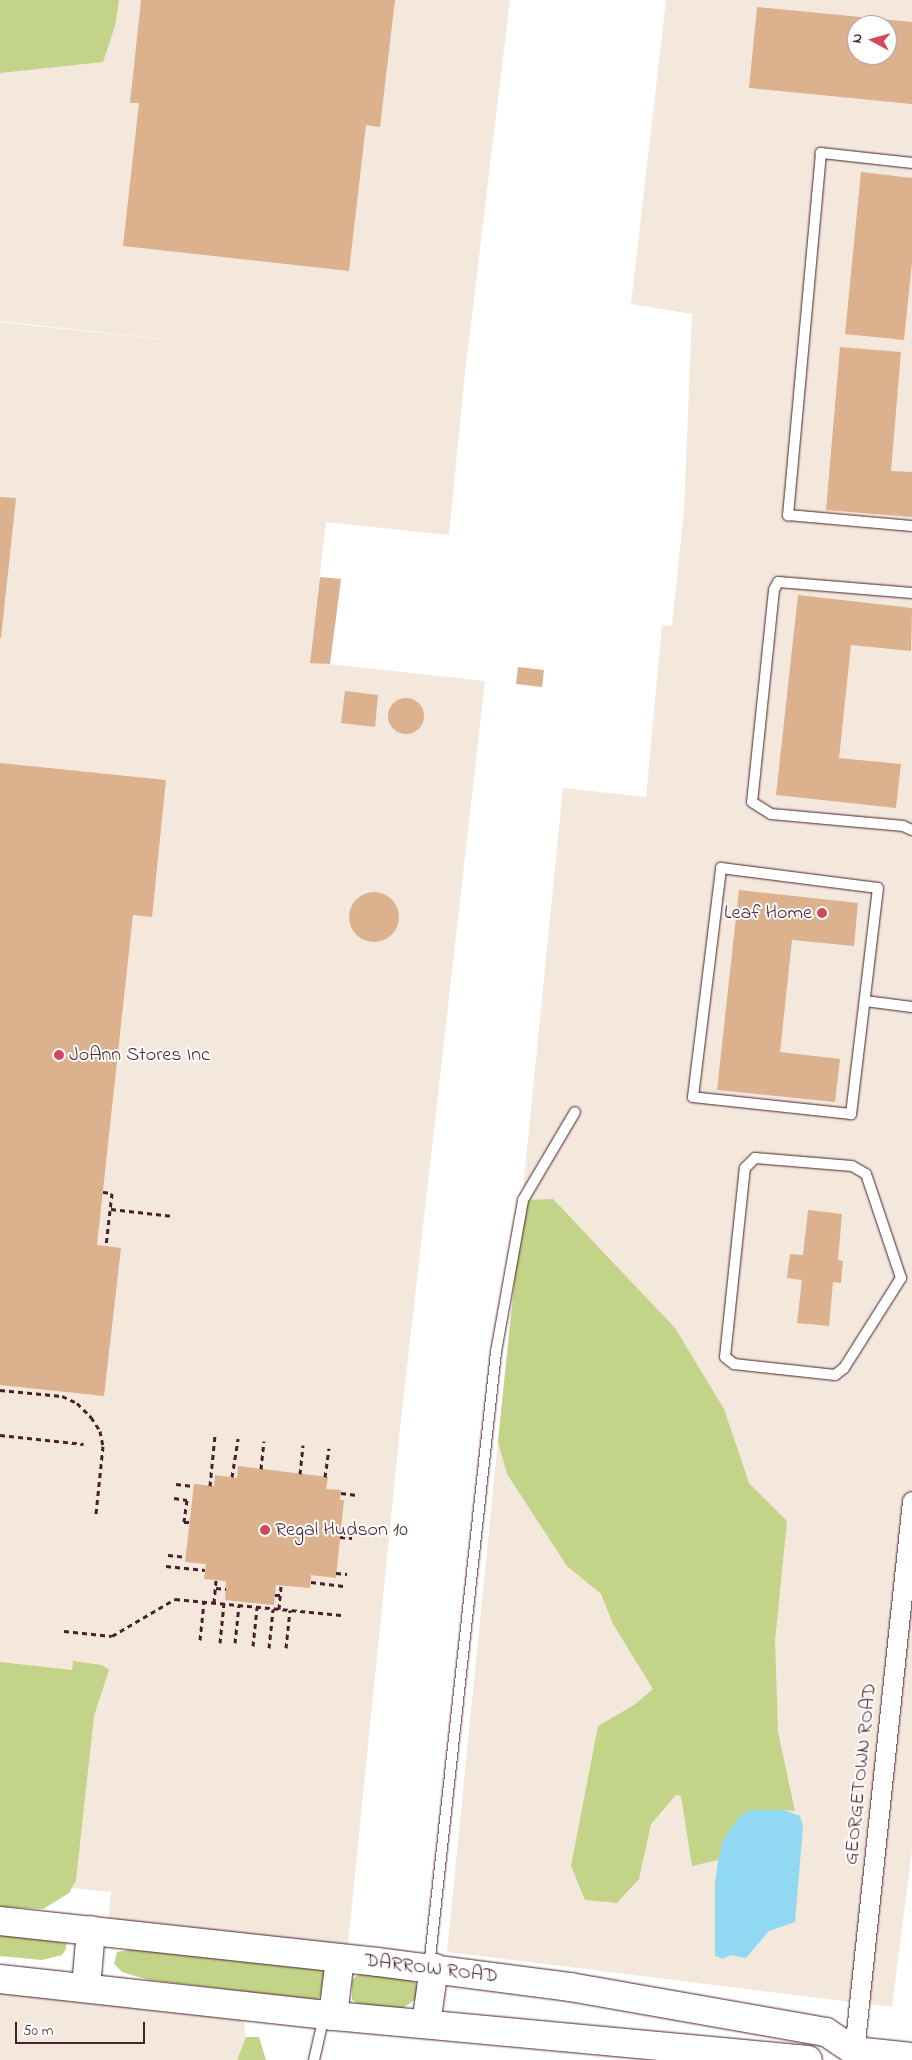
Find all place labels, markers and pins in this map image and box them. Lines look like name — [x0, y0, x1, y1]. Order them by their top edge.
place label: Leaf Home — [724, 901, 812, 925]
marker: Leaf Home — [816, 907, 828, 919]
place label: JoAnn Stores Inc — [69, 1043, 210, 1067]
marker: JoAnn Stores Inc — [53, 1049, 65, 1061]
place label: Regal Hudson 10 — [275, 1518, 408, 1542]
marker: Regal Hudson 10 — [259, 1524, 271, 1536]

